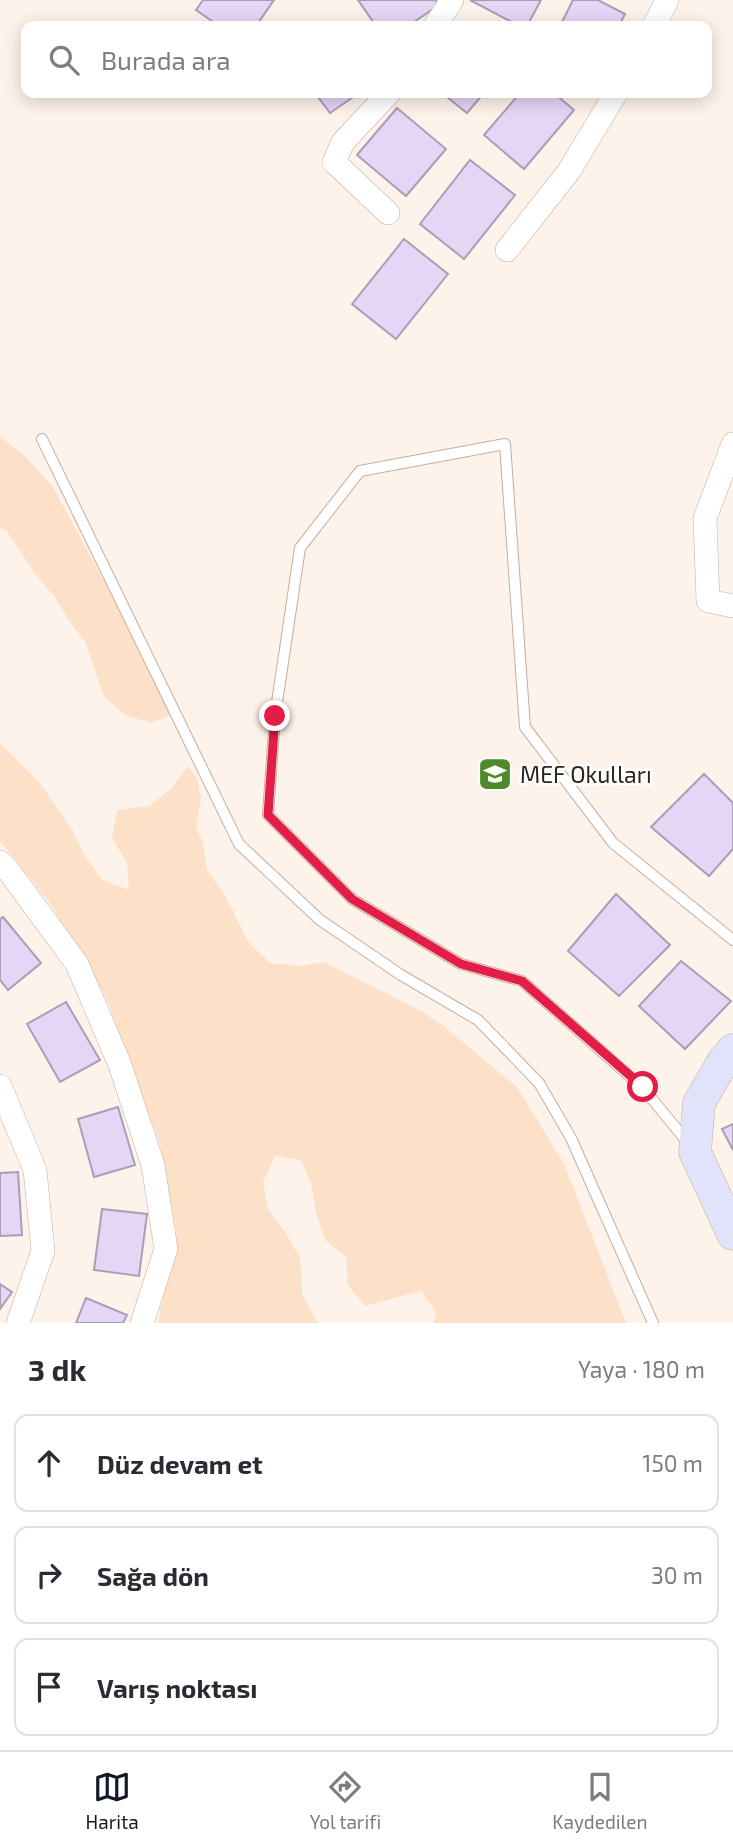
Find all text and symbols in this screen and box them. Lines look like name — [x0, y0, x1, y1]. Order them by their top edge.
search box — [21, 21, 712, 98]
icon: search — [45, 41, 83, 79]
text: Burada ara — [101, 44, 231, 75]
route end — [259, 700, 290, 731]
school or university icon: MEF Okulları — [476, 755, 514, 793]
place label: MEF Okulları — [520, 760, 652, 788]
route start — [627, 1071, 658, 1102]
text: 3 dk — [28, 1351, 86, 1387]
text: Yaya · 180 m — [578, 1355, 705, 1383]
icon: ahead — [30, 1444, 68, 1482]
text: Düz devam et — [97, 1448, 263, 1479]
text: 150 m — [642, 1449, 703, 1477]
icon: right — [30, 1556, 68, 1594]
text: Sağa dön — [97, 1560, 209, 1591]
text: 30 m — [651, 1561, 703, 1589]
icon: arrive — [30, 1668, 68, 1706]
text: Varış noktası — [97, 1672, 257, 1703]
tab: Harita — [86, 1768, 139, 1833]
tab: Yol tarifi — [310, 1768, 381, 1833]
tab: Kaydedilen — [552, 1768, 647, 1833]

